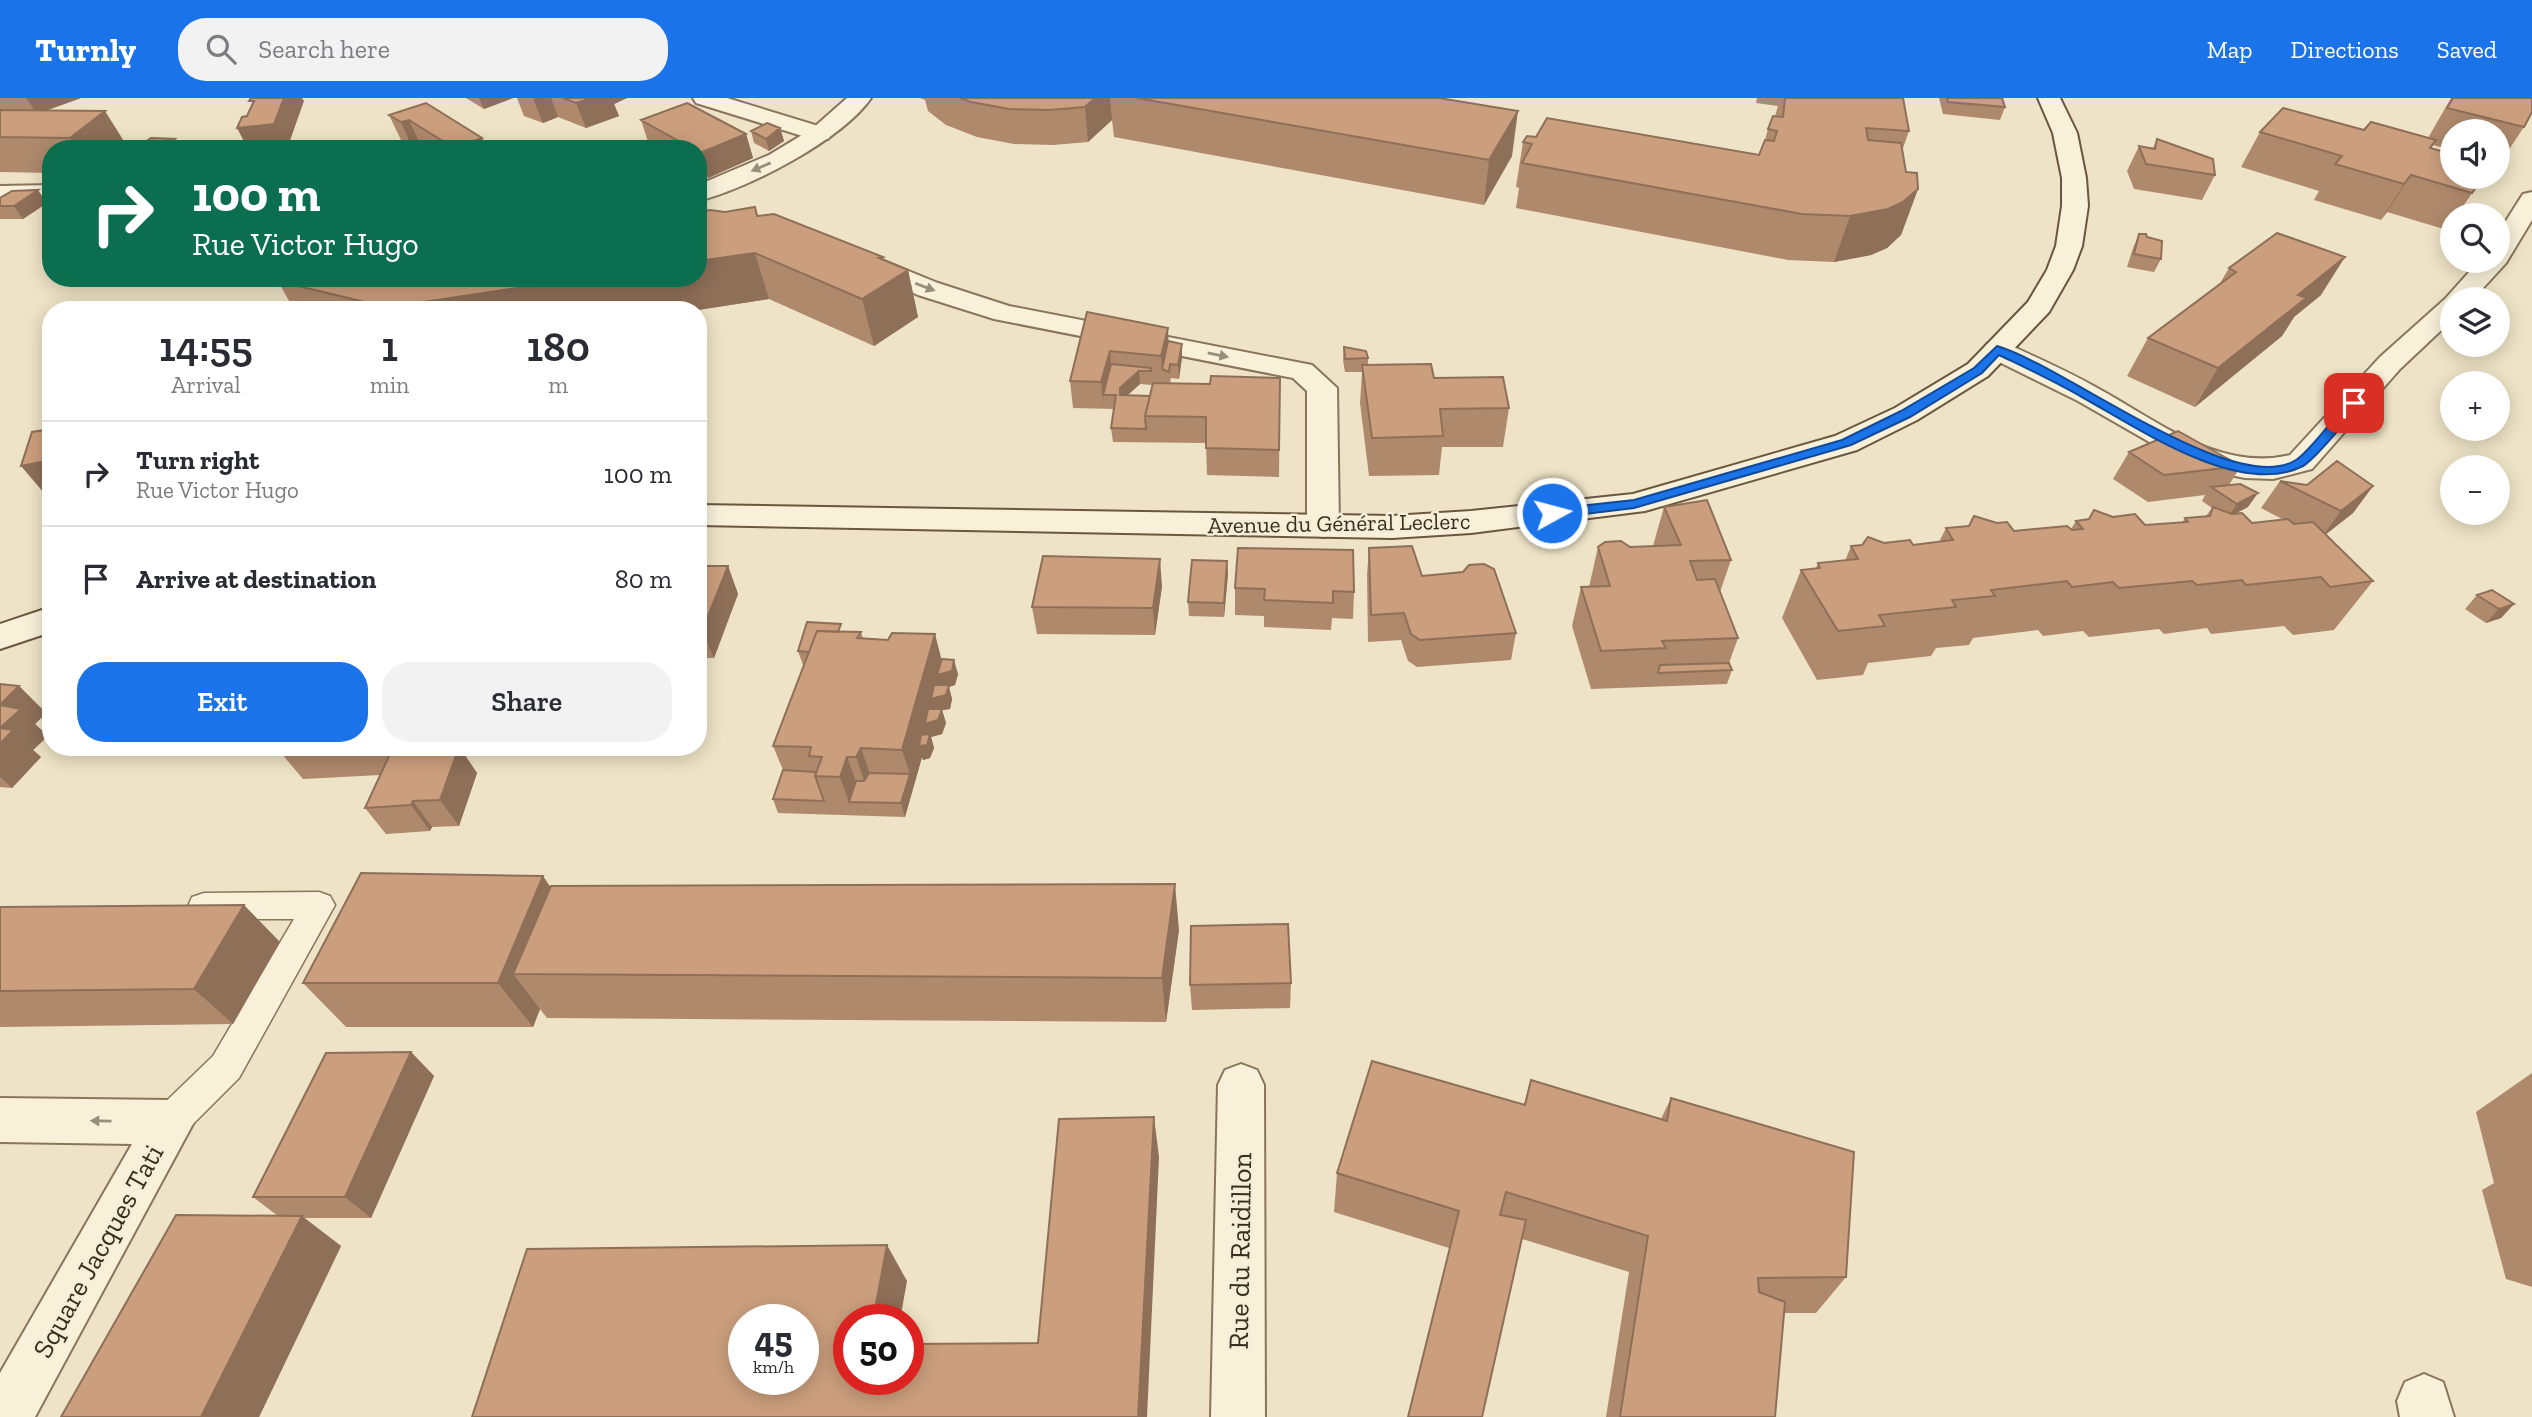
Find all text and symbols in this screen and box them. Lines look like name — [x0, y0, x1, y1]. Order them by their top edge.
search box — [178, 18, 668, 81]
text: Turnly — [35, 30, 136, 69]
icon: search — [202, 30, 240, 68]
text: Search here — [258, 33, 390, 65]
text: Map — [2207, 35, 2253, 64]
text: Directions — [2291, 35, 2399, 64]
text: Saved — [2437, 35, 2497, 64]
map controls — [2440, 119, 2510, 525]
button: sound — [2440, 119, 2510, 189]
one-way arrow — [751, 161, 771, 173]
text: 100 m — [192, 165, 320, 224]
icon: right — [77, 168, 168, 259]
button: search — [2440, 203, 2510, 273]
text: Rue Victor Hugo — [192, 225, 419, 263]
one-way arrow — [914, 282, 935, 293]
button: layers — [2440, 287, 2510, 357]
text: 14:55 — [159, 321, 253, 372]
text: 1 — [381, 321, 398, 372]
text: 180 — [526, 321, 590, 372]
one-way arrow — [1207, 349, 1229, 360]
text: Arrival — [171, 371, 241, 399]
text: min — [370, 371, 409, 399]
text: m — [548, 371, 568, 399]
button: + — [2440, 371, 2510, 441]
pin — [2324, 373, 2384, 433]
icon: arrive — [2335, 384, 2373, 422]
text: Turn right — [136, 444, 259, 476]
icon: right — [77, 455, 115, 493]
button: − — [2440, 455, 2510, 525]
text: 100 m — [604, 458, 672, 490]
text: Rue Victor Hugo — [136, 476, 299, 504]
position arrow — [1515, 476, 1589, 550]
street label: Avenue du Général Leclerc — [1207, 507, 1471, 539]
icon: arrive — [77, 560, 115, 598]
text: Arrive at destination — [136, 563, 376, 595]
text: 80 m — [615, 563, 672, 595]
button: Exit — [77, 662, 368, 742]
button: Share — [382, 662, 672, 742]
one-way arrow — [90, 1115, 112, 1127]
street label: Square Jacques Tati — [26, 1139, 170, 1363]
street label: Rue du Raidillon — [1222, 1152, 1258, 1350]
speed limit sign: 50 — [833, 1304, 924, 1395]
text: 45 — [754, 1319, 793, 1361]
text: km/h — [753, 1356, 794, 1378]

